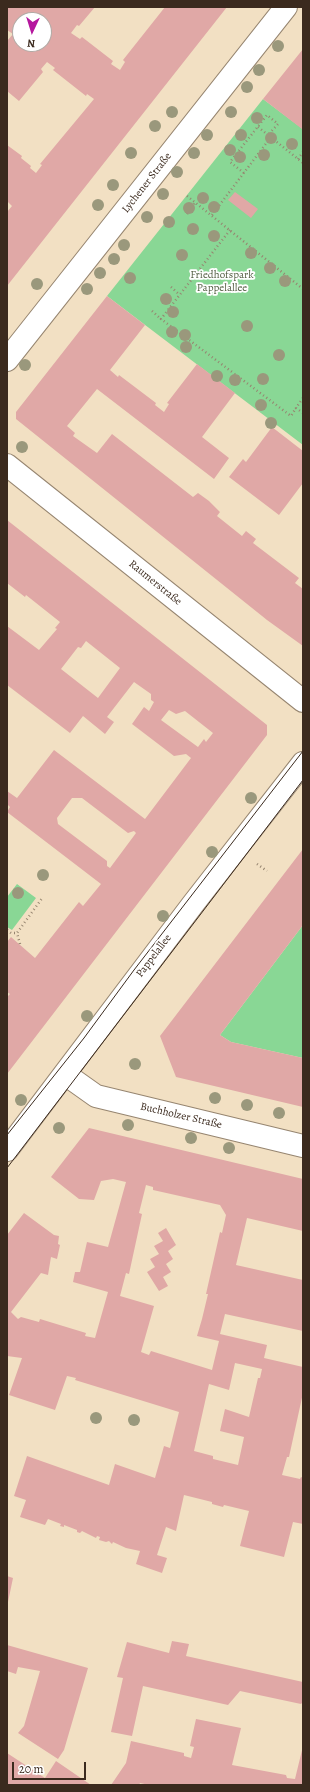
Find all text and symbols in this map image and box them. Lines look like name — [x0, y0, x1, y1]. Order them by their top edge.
north arrow — [12, 12, 52, 52]
text: N — [27, 36, 36, 51]
street label: Lychener Straße — [119, 150, 175, 216]
park label: Friedhofspark Pappelallee — [190, 268, 254, 294]
street label: Raumerstraße — [126, 558, 184, 608]
street label: Pappelallee — [134, 932, 174, 980]
street label: Buchholzer Straße — [139, 1100, 223, 1132]
scale bar — [14, 1754, 88, 1780]
text: 20 m — [19, 1761, 43, 1777]

